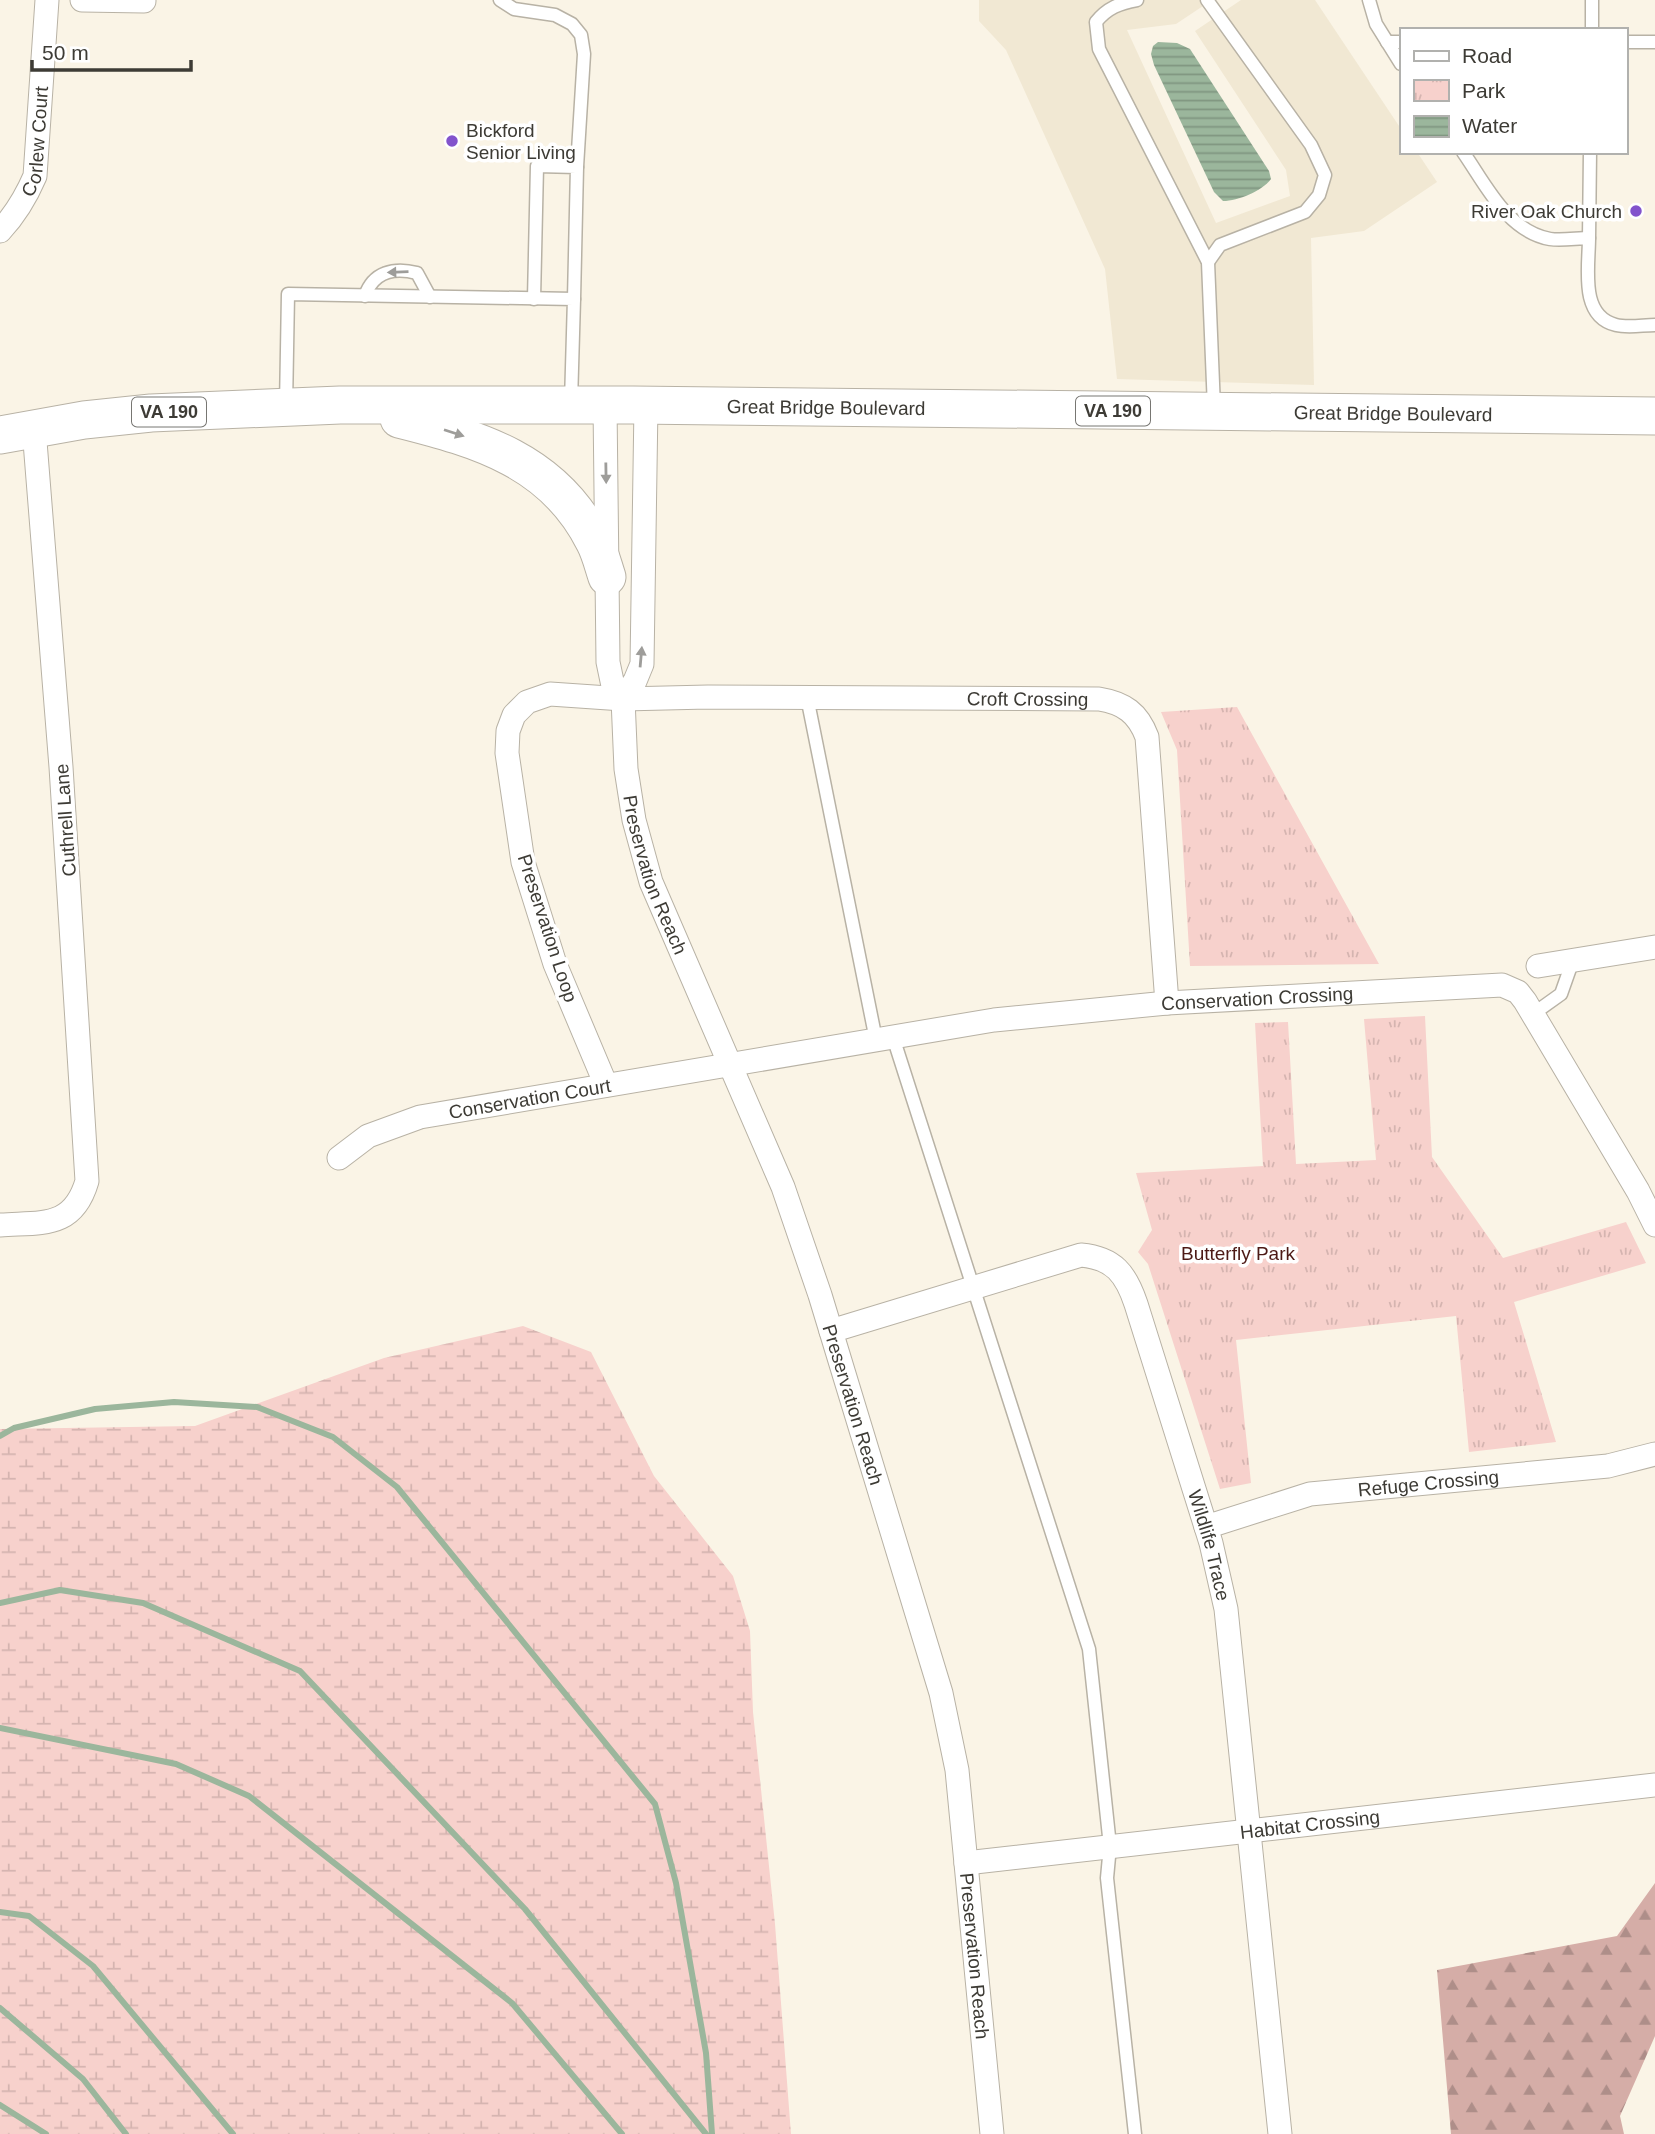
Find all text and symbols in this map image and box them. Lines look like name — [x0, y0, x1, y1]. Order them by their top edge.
scale bar — [32, 28, 191, 72]
legend — [1400, 28, 1627, 154]
text: 50 m — [42, 41, 89, 64]
text: Road — [1462, 44, 1512, 67]
text: Park — [1462, 79, 1506, 102]
street label: Corlew Court — [17, 85, 52, 200]
text: Water — [1462, 114, 1517, 137]
place label: Bickford Senior Living — [466, 120, 576, 163]
marker: Bickford Senior Living — [444, 133, 460, 149]
place label: River Oak Church — [1471, 201, 1622, 222]
marker: River Oak Church — [1628, 203, 1644, 219]
one-way arrow — [387, 266, 409, 277]
street label: Great Bridge Boulevard — [727, 396, 926, 419]
road number: VA 190 — [1076, 396, 1150, 426]
road number: VA 190 — [132, 398, 206, 426]
street label: Great Bridge Boulevard — [1294, 402, 1493, 425]
one-way arrow — [443, 429, 464, 439]
one-way arrow — [600, 462, 612, 484]
one-way arrow — [636, 646, 647, 668]
street label: Croft Crossing — [967, 688, 1088, 710]
street label: Cuthrell Lane — [51, 763, 80, 877]
street label: Preservation Reach — [619, 794, 691, 958]
street label: Preservation Loop — [514, 852, 581, 1005]
street label: Conservation Crossing — [1161, 983, 1354, 1014]
street label: Conservation Court — [447, 1075, 613, 1123]
park label: Butterfly Park — [1181, 1243, 1296, 1264]
street label: Preservation Reach — [818, 1322, 887, 1488]
street label: Refuge Crossing — [1357, 1466, 1500, 1500]
street label: Wildlife Trace — [1184, 1487, 1234, 1603]
street label: Habitat Crossing — [1239, 1806, 1381, 1843]
street label: Preservation Reach — [956, 1872, 993, 2040]

